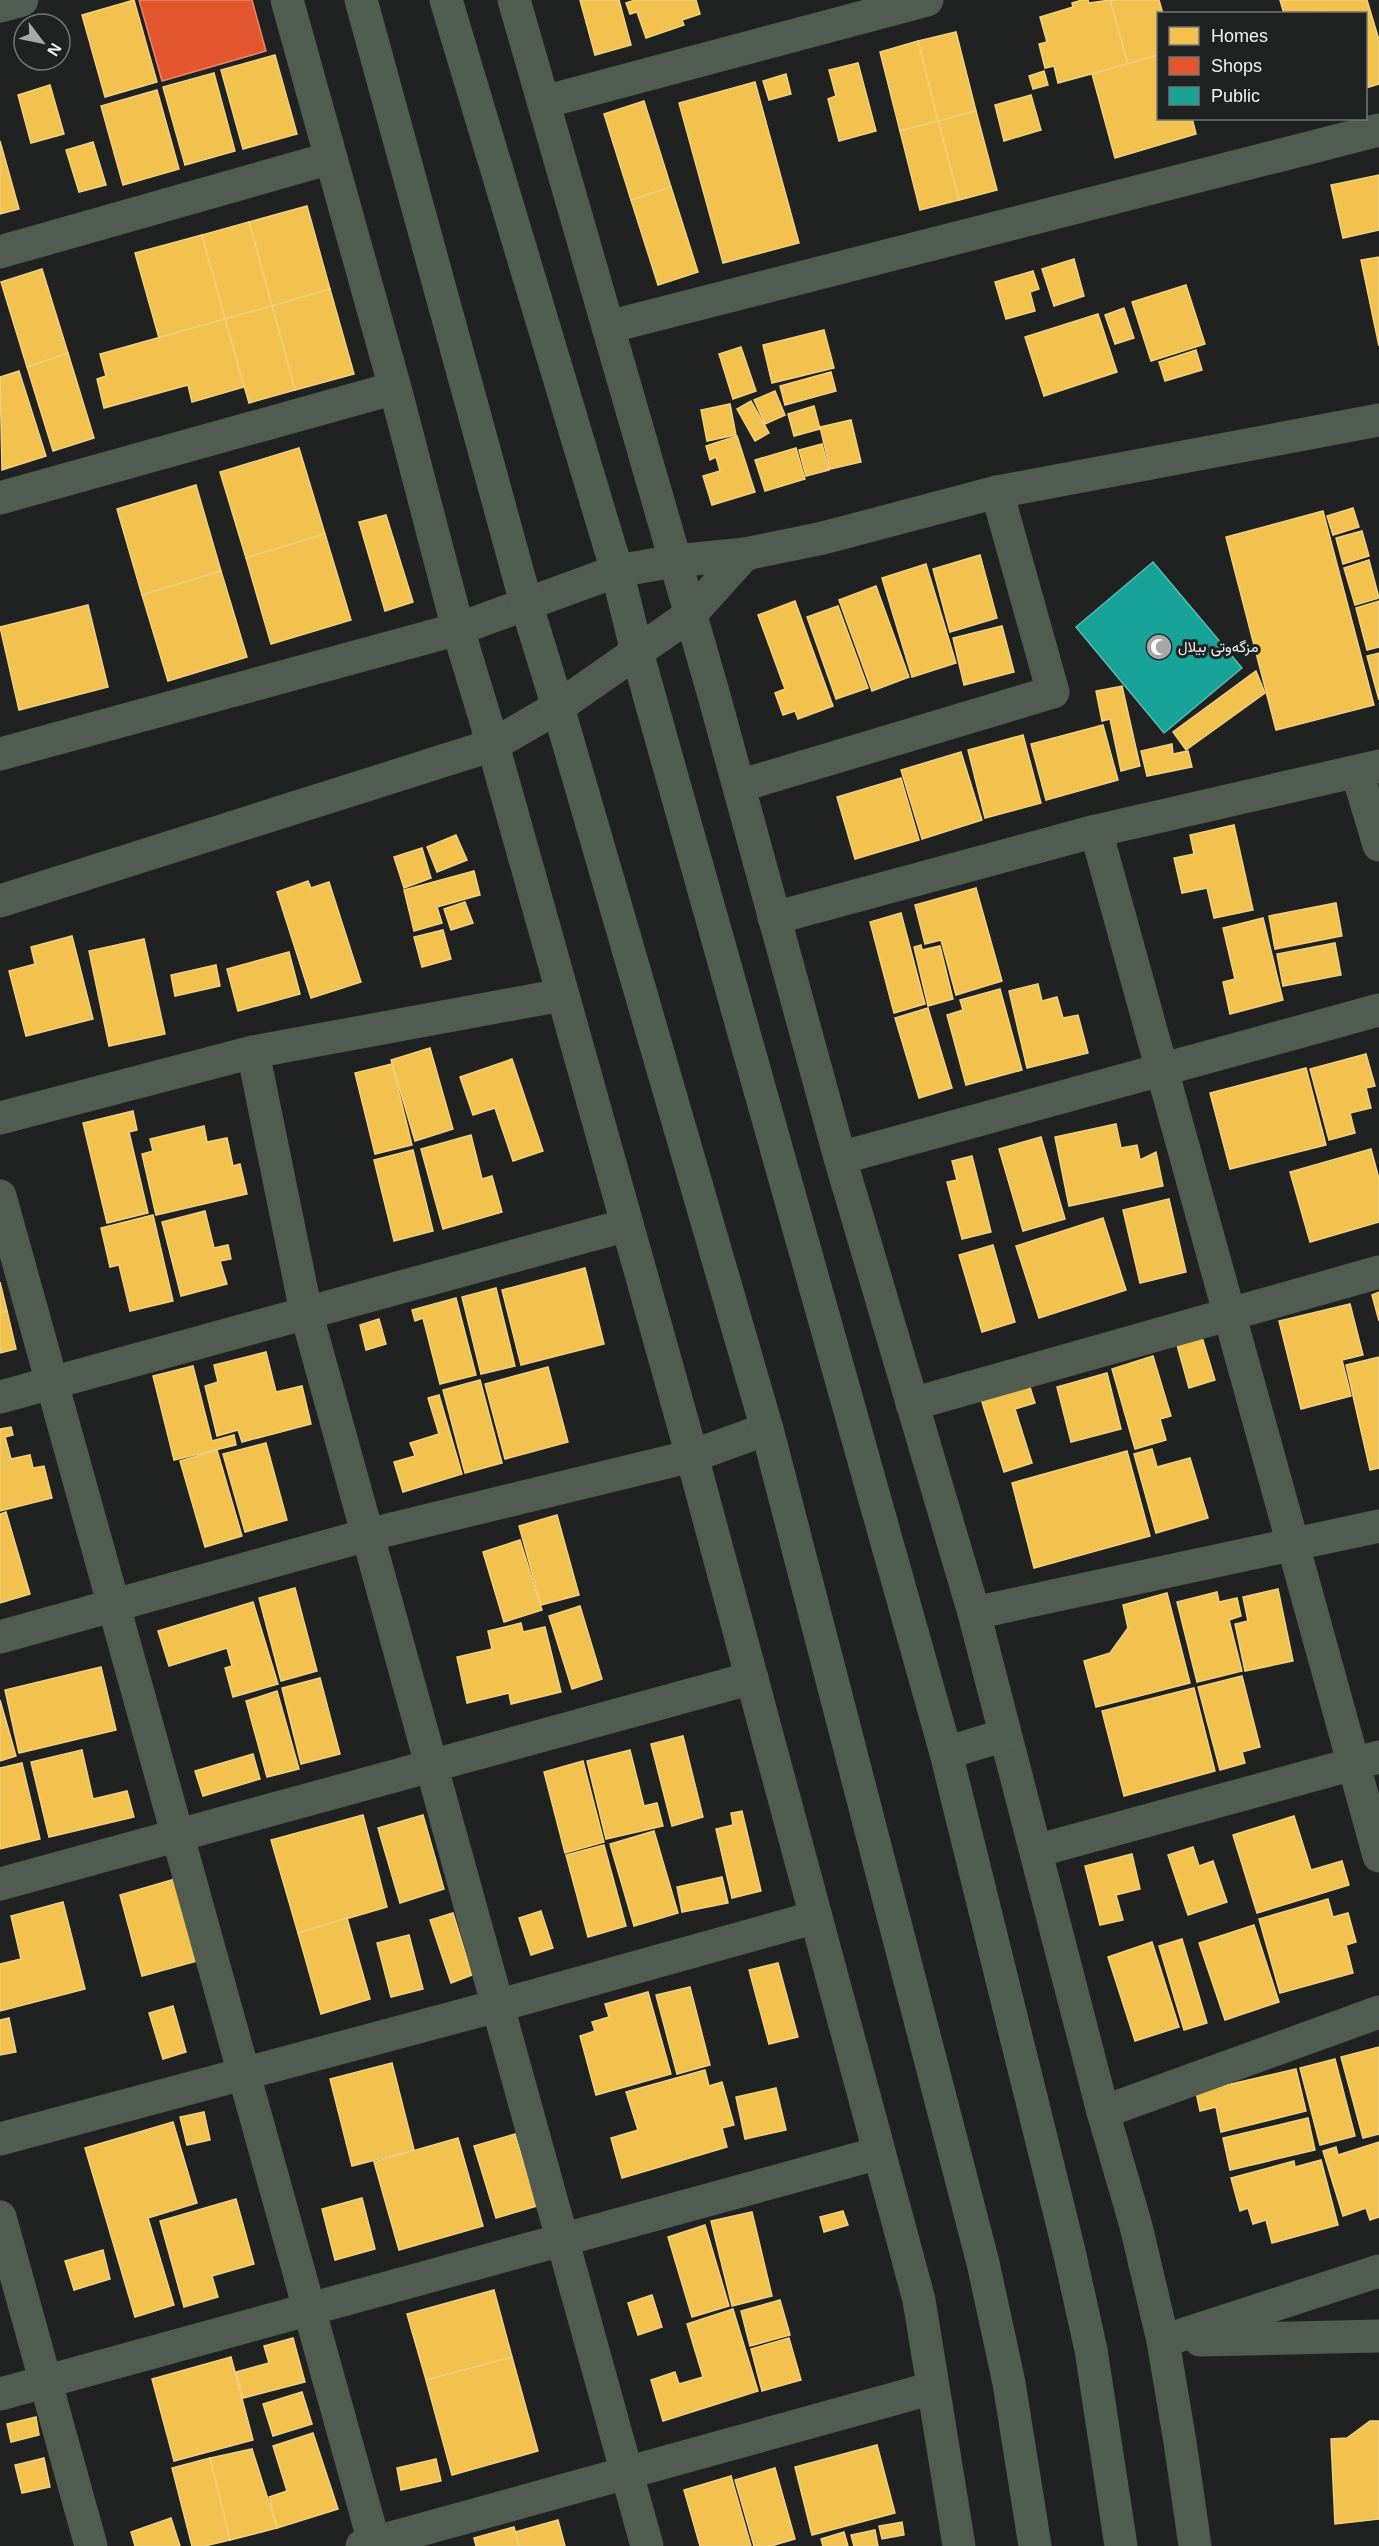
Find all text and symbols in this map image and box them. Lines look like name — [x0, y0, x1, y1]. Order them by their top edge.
north arrow — [12, 12, 72, 72]
legend — [1157, 12, 1367, 120]
text: Homes — [1211, 26, 1268, 46]
text: N — [44, 40, 65, 59]
text: Shops — [1211, 56, 1262, 76]
text: Public — [1211, 86, 1260, 106]
mosque icon: مزگەوتی بیلال — [1144, 632, 1174, 662]
place label: مزگەوتی بیلال — [1178, 638, 1259, 657]

